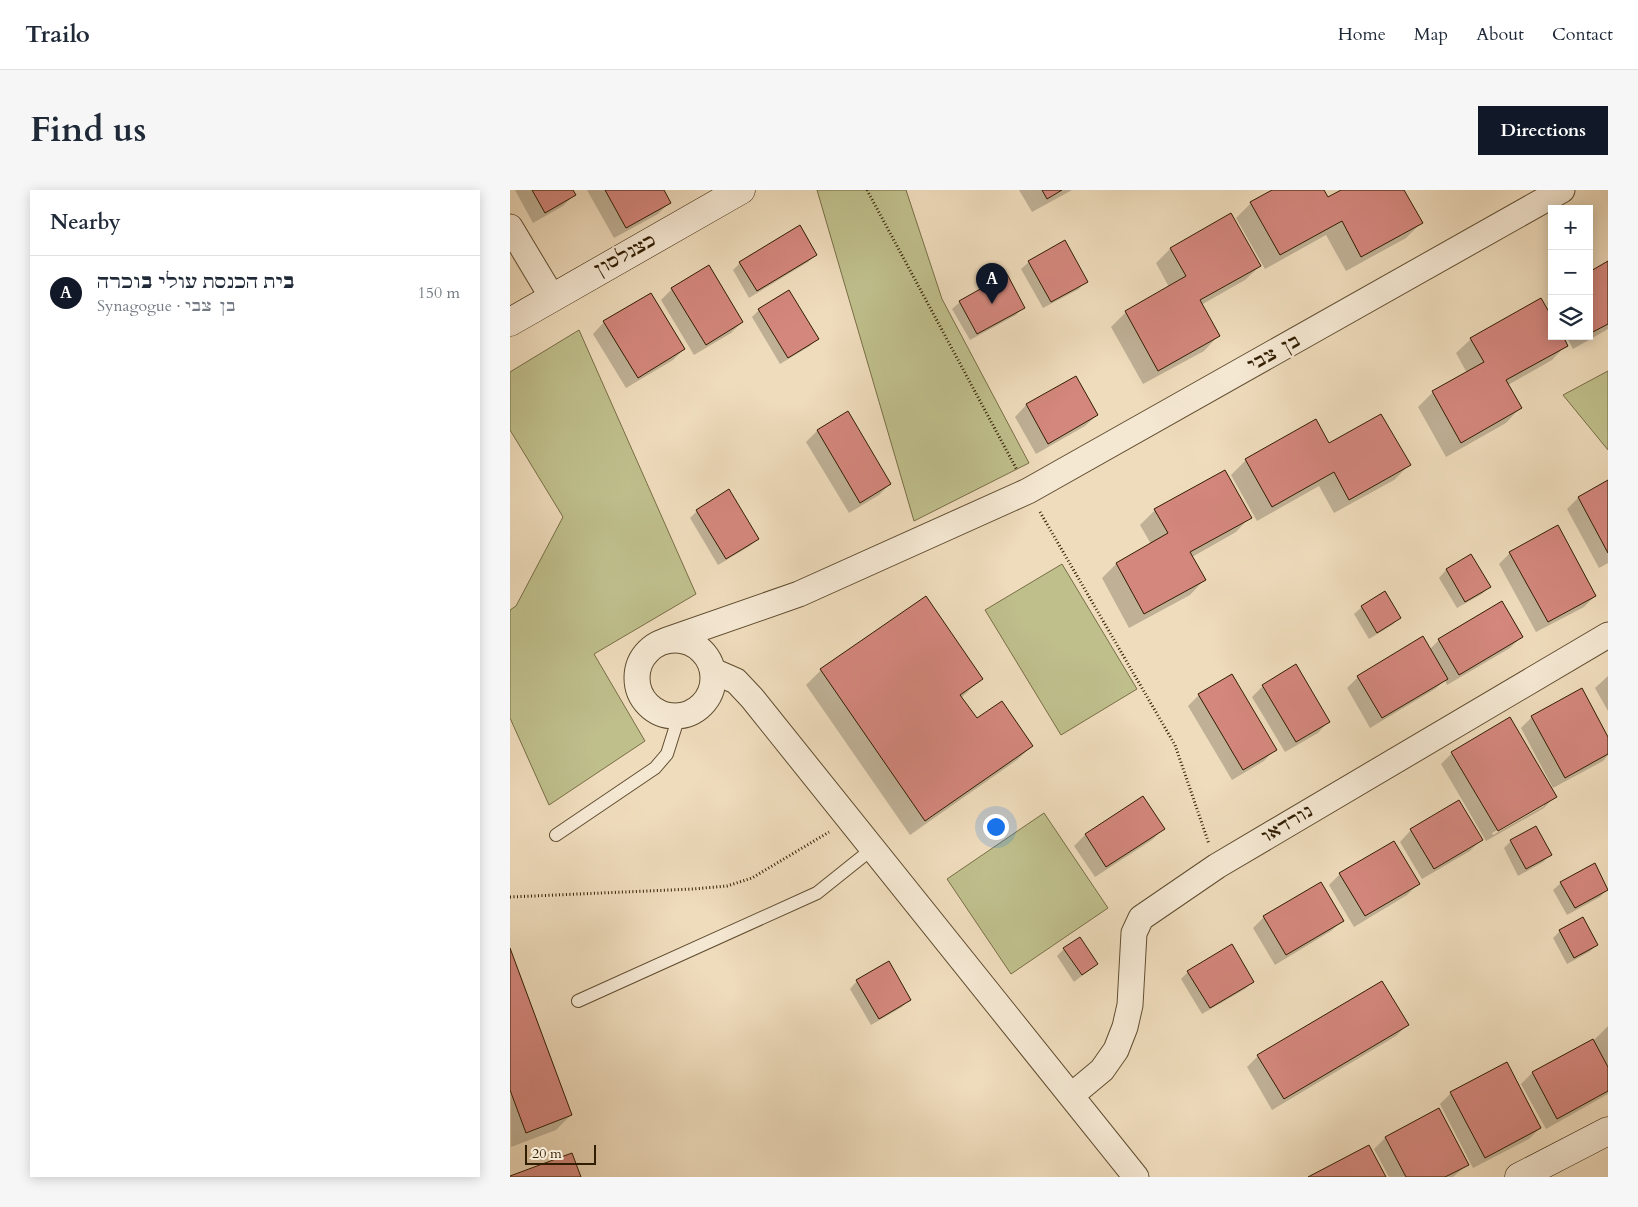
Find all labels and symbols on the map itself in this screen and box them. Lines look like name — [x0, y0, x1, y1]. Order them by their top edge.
street label: כצנלסון — [590, 228, 660, 282]
pin: A — [976, 263, 1008, 304]
street label: בן צבי — [1243, 328, 1305, 378]
street label: נורדאו — [1257, 799, 1317, 849]
your location — [983, 814, 1009, 840]
scale bar — [525, 1142, 596, 1165]

